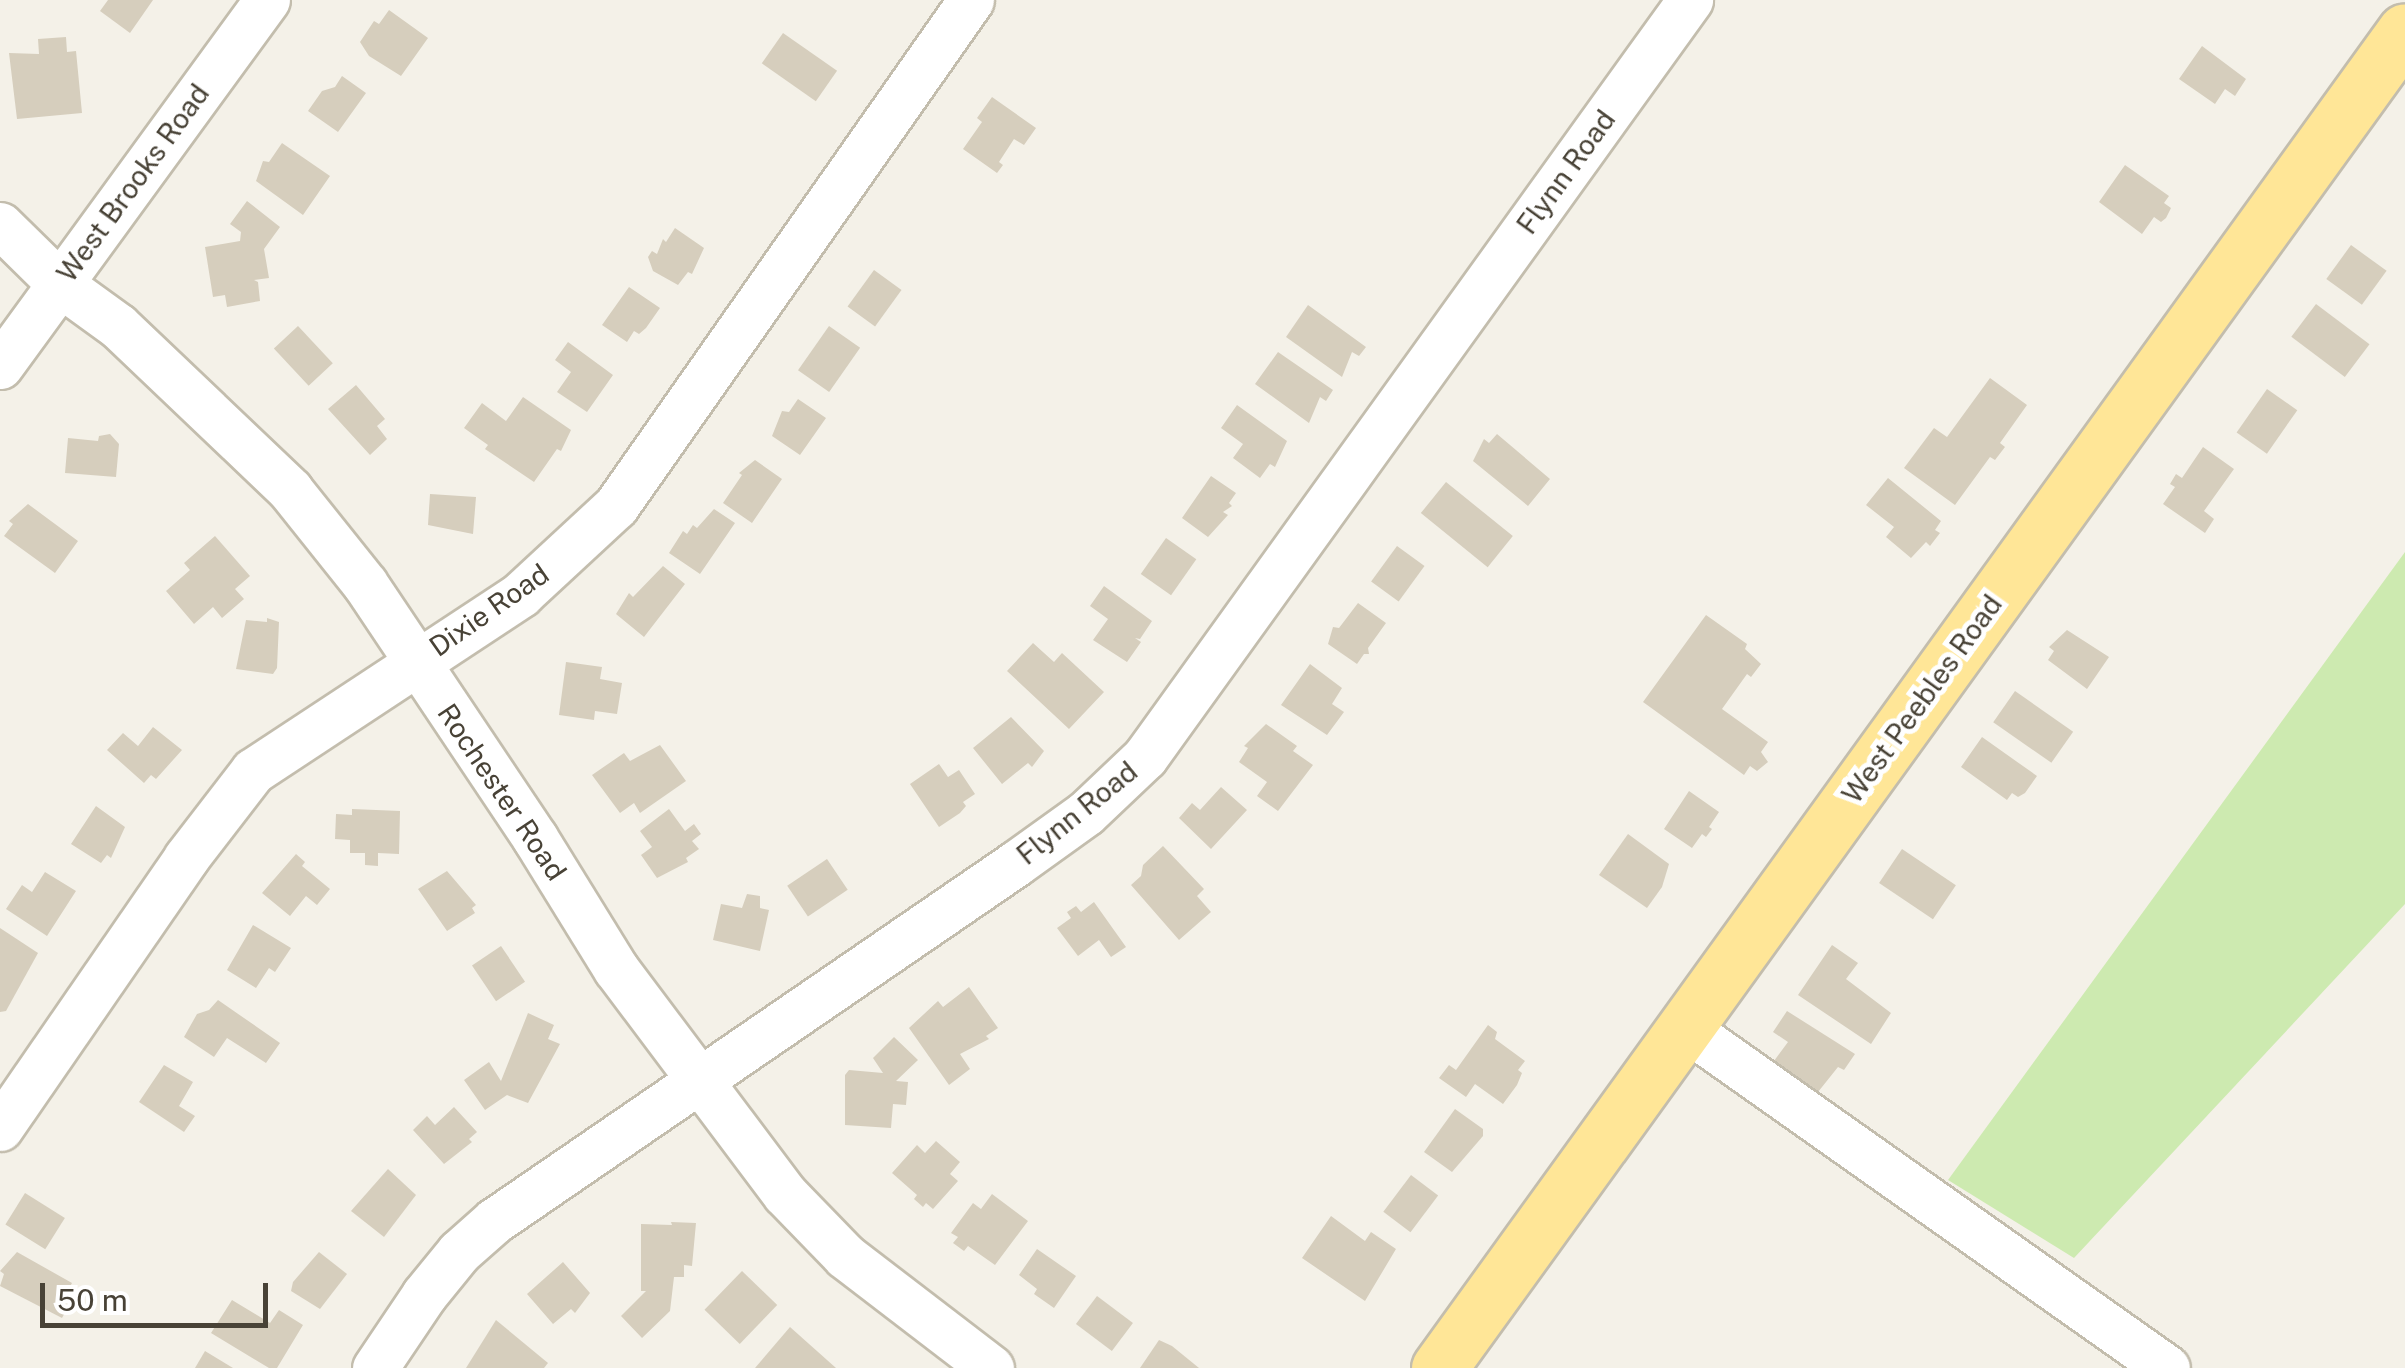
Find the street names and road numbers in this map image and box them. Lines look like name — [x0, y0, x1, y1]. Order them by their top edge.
street label: West Brooks Road — [50, 77, 216, 289]
street label: Flynn Road — [1510, 103, 1622, 241]
street label: Dixie Road — [423, 557, 555, 663]
street label: West Peebles Road — [1835, 588, 2009, 810]
street label: Rochester Road — [431, 697, 573, 887]
street label: Flynn Road — [1010, 754, 1144, 872]

